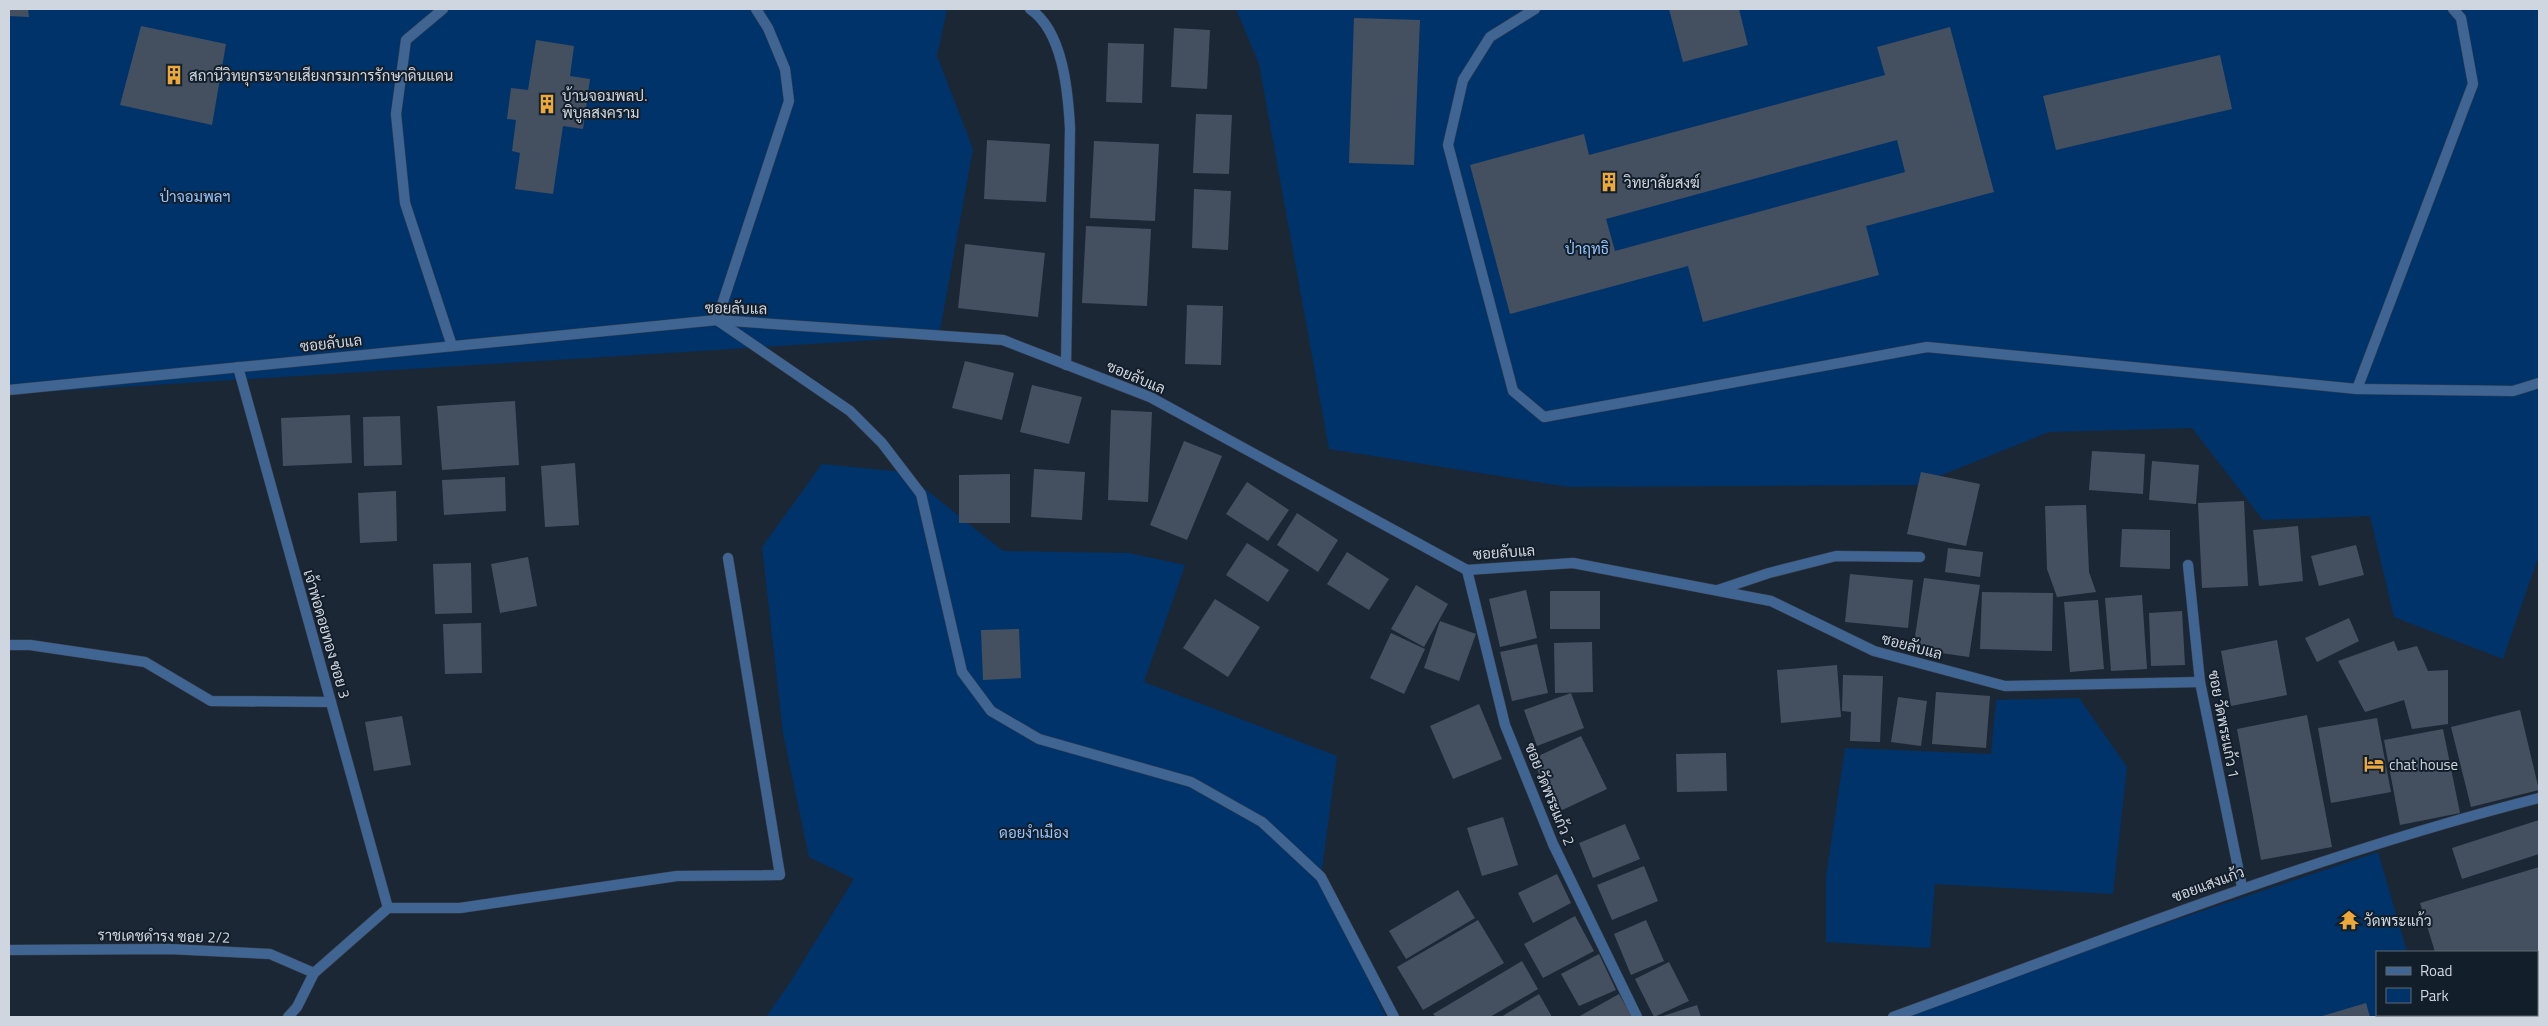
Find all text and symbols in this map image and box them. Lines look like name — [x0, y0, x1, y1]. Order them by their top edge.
building icon: สถานีวิทยุกระจายเสียงกรมการรักษาดินแดน — [163, 64, 185, 86]
place label: สถานีวิทยุกระจายเสียงกรมการรักษาดินแดน — [189, 64, 453, 87]
place label: บ้านจอมพลป. พิบูลสงคราม — [562, 84, 647, 124]
building icon: บ้านจอมพลป. พิบูลสงคราม — [536, 93, 558, 115]
building icon: วิทยาลัยสงฆ์ — [1598, 171, 1620, 193]
place label: วิทยาลัยสงฆ์ — [1624, 171, 1700, 194]
park label: ป่าจอมพลฯ — [159, 185, 231, 208]
park label: ป่าฤทธิ — [1565, 237, 1609, 260]
street label: ซอยลับแล — [705, 296, 767, 320]
street label: ซอยลับแล — [299, 328, 363, 358]
street label: ซอยลับแล — [1103, 354, 1169, 400]
street label: ซอยลับแล — [1472, 538, 1536, 566]
street label: เจ้าพ่อดอยทอง ซอย 3 — [298, 567, 356, 701]
street label: ซอยลับแล — [1879, 627, 1945, 665]
street label: ซอย วัดพระแก้ว 1 — [2202, 668, 2246, 780]
street label: ซอย วัดพระแก้ว 2 — [1519, 739, 1581, 849]
hotel icon: chat house — [2363, 753, 2385, 775]
place label: chat house — [2389, 753, 2458, 776]
park label: ดอยงำเมือง — [999, 821, 1069, 844]
street label: ซอยแสงแก้ว — [2168, 860, 2248, 908]
temple icon: วัดพระแก้ว — [2338, 909, 2360, 931]
place label: วัดพระแก้ว — [2364, 909, 2432, 932]
street label: ราชเดชดำรง ซอย 2/2 — [97, 923, 231, 949]
legend — [2376, 951, 2538, 1016]
text: Road — [2420, 959, 2452, 982]
text: Park — [2420, 984, 2449, 1007]

